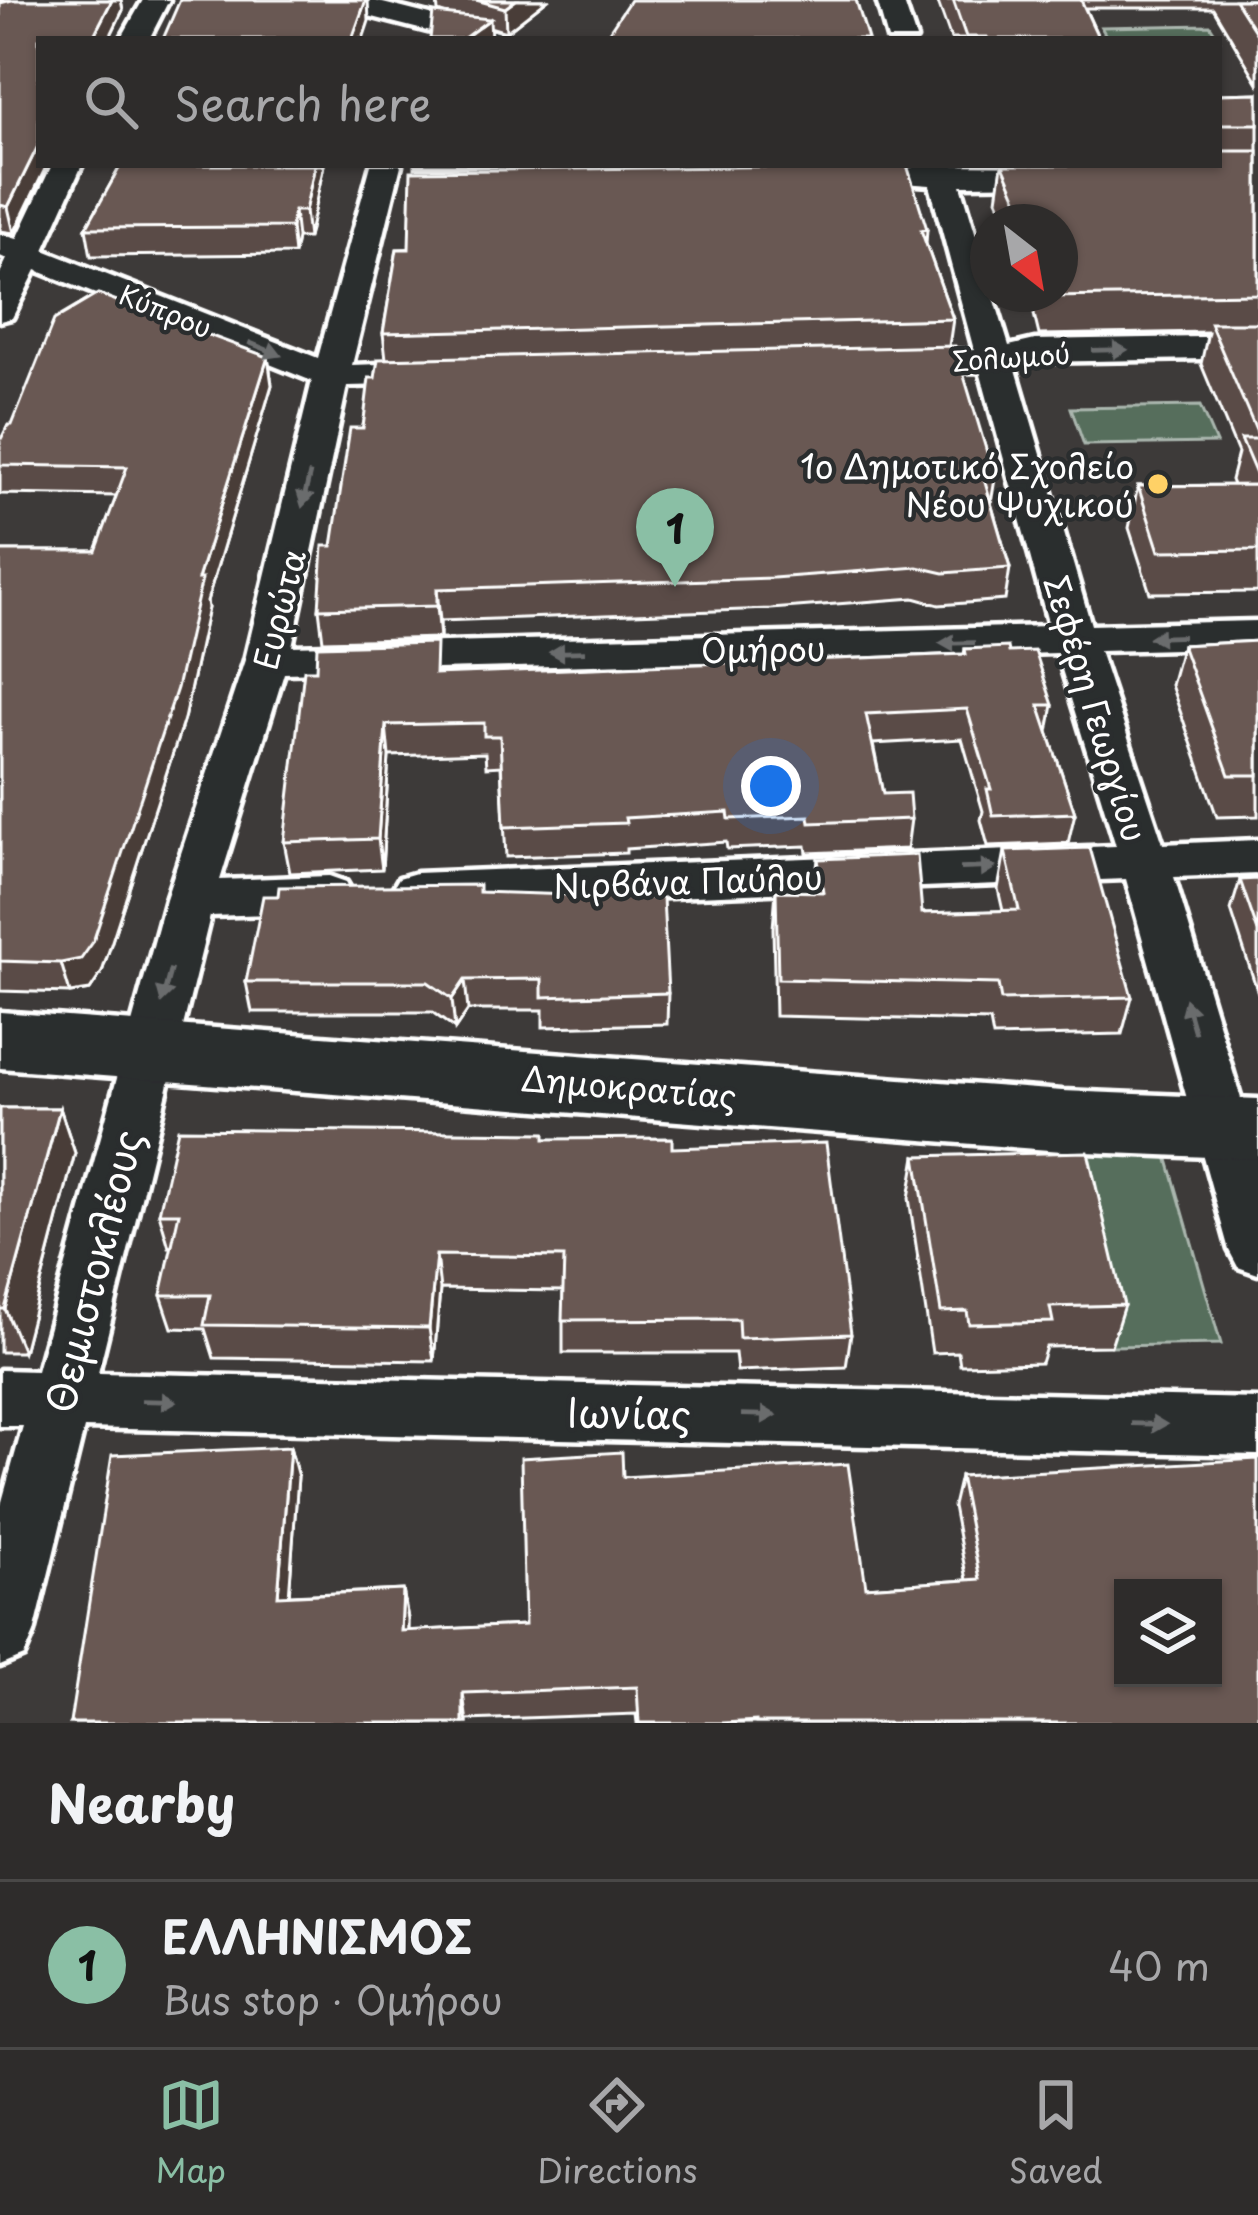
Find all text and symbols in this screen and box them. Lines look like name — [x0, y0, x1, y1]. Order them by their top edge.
search box — [36, 36, 1222, 168]
text: Search here — [174, 68, 431, 136]
icon: search — [78, 69, 144, 135]
north arrow — [970, 204, 1078, 312]
street label: Κύπρου — [114, 273, 218, 347]
street label: Σολωμού — [951, 331, 1071, 381]
one-way arrow — [1092, 340, 1130, 360]
one-way arrow — [247, 341, 283, 360]
place label: 1ο Δημοτικό Σχολείο Νέου Ψυχικού — [800, 440, 1134, 528]
marker: 1ο Δημοτικό Σχολείο Νέου Ψυχικού — [1145, 471, 1171, 497]
one-way arrow — [295, 472, 314, 510]
pin: 1 — [636, 488, 714, 587]
street label: Ευρώτα — [239, 543, 317, 675]
street label: Σεφέρη Γεωργίου — [1033, 569, 1161, 847]
street label: Ομήρου — [700, 622, 826, 674]
one-way arrow — [1146, 628, 1184, 647]
one-way arrow — [937, 633, 975, 652]
one-way arrow — [547, 643, 585, 662]
your location — [741, 756, 801, 816]
street label: Νιρβάνα Παύλου — [552, 850, 824, 910]
one-way arrow — [960, 858, 998, 877]
one-way arrow — [155, 968, 174, 1005]
one-way arrow — [1180, 997, 1198, 1034]
street label: Δημοκρατίας — [519, 1052, 739, 1120]
street label: Θεμιστοκλέους — [28, 1123, 156, 1419]
street label: Ιωνίας — [567, 1381, 691, 1443]
one-way arrow — [141, 1392, 179, 1411]
one-way arrow — [741, 1406, 779, 1425]
one-way arrow — [1131, 1415, 1169, 1434]
map controls — [1114, 1579, 1222, 1687]
button: layers — [1114, 1579, 1222, 1687]
text: Nearby — [48, 1763, 235, 1840]
text: ΕΛΛΗΝΙΣΜΟΣ — [162, 1901, 472, 1969]
text: 1 — [78, 1935, 96, 1994]
text: 40 m — [1108, 1935, 1210, 1994]
text: Bus stop · Ομήρου — [162, 1969, 503, 2028]
tab: Map — [156, 2072, 226, 2194]
tab: Directions — [537, 2072, 698, 2194]
tab: Saved — [1009, 2072, 1102, 2194]

